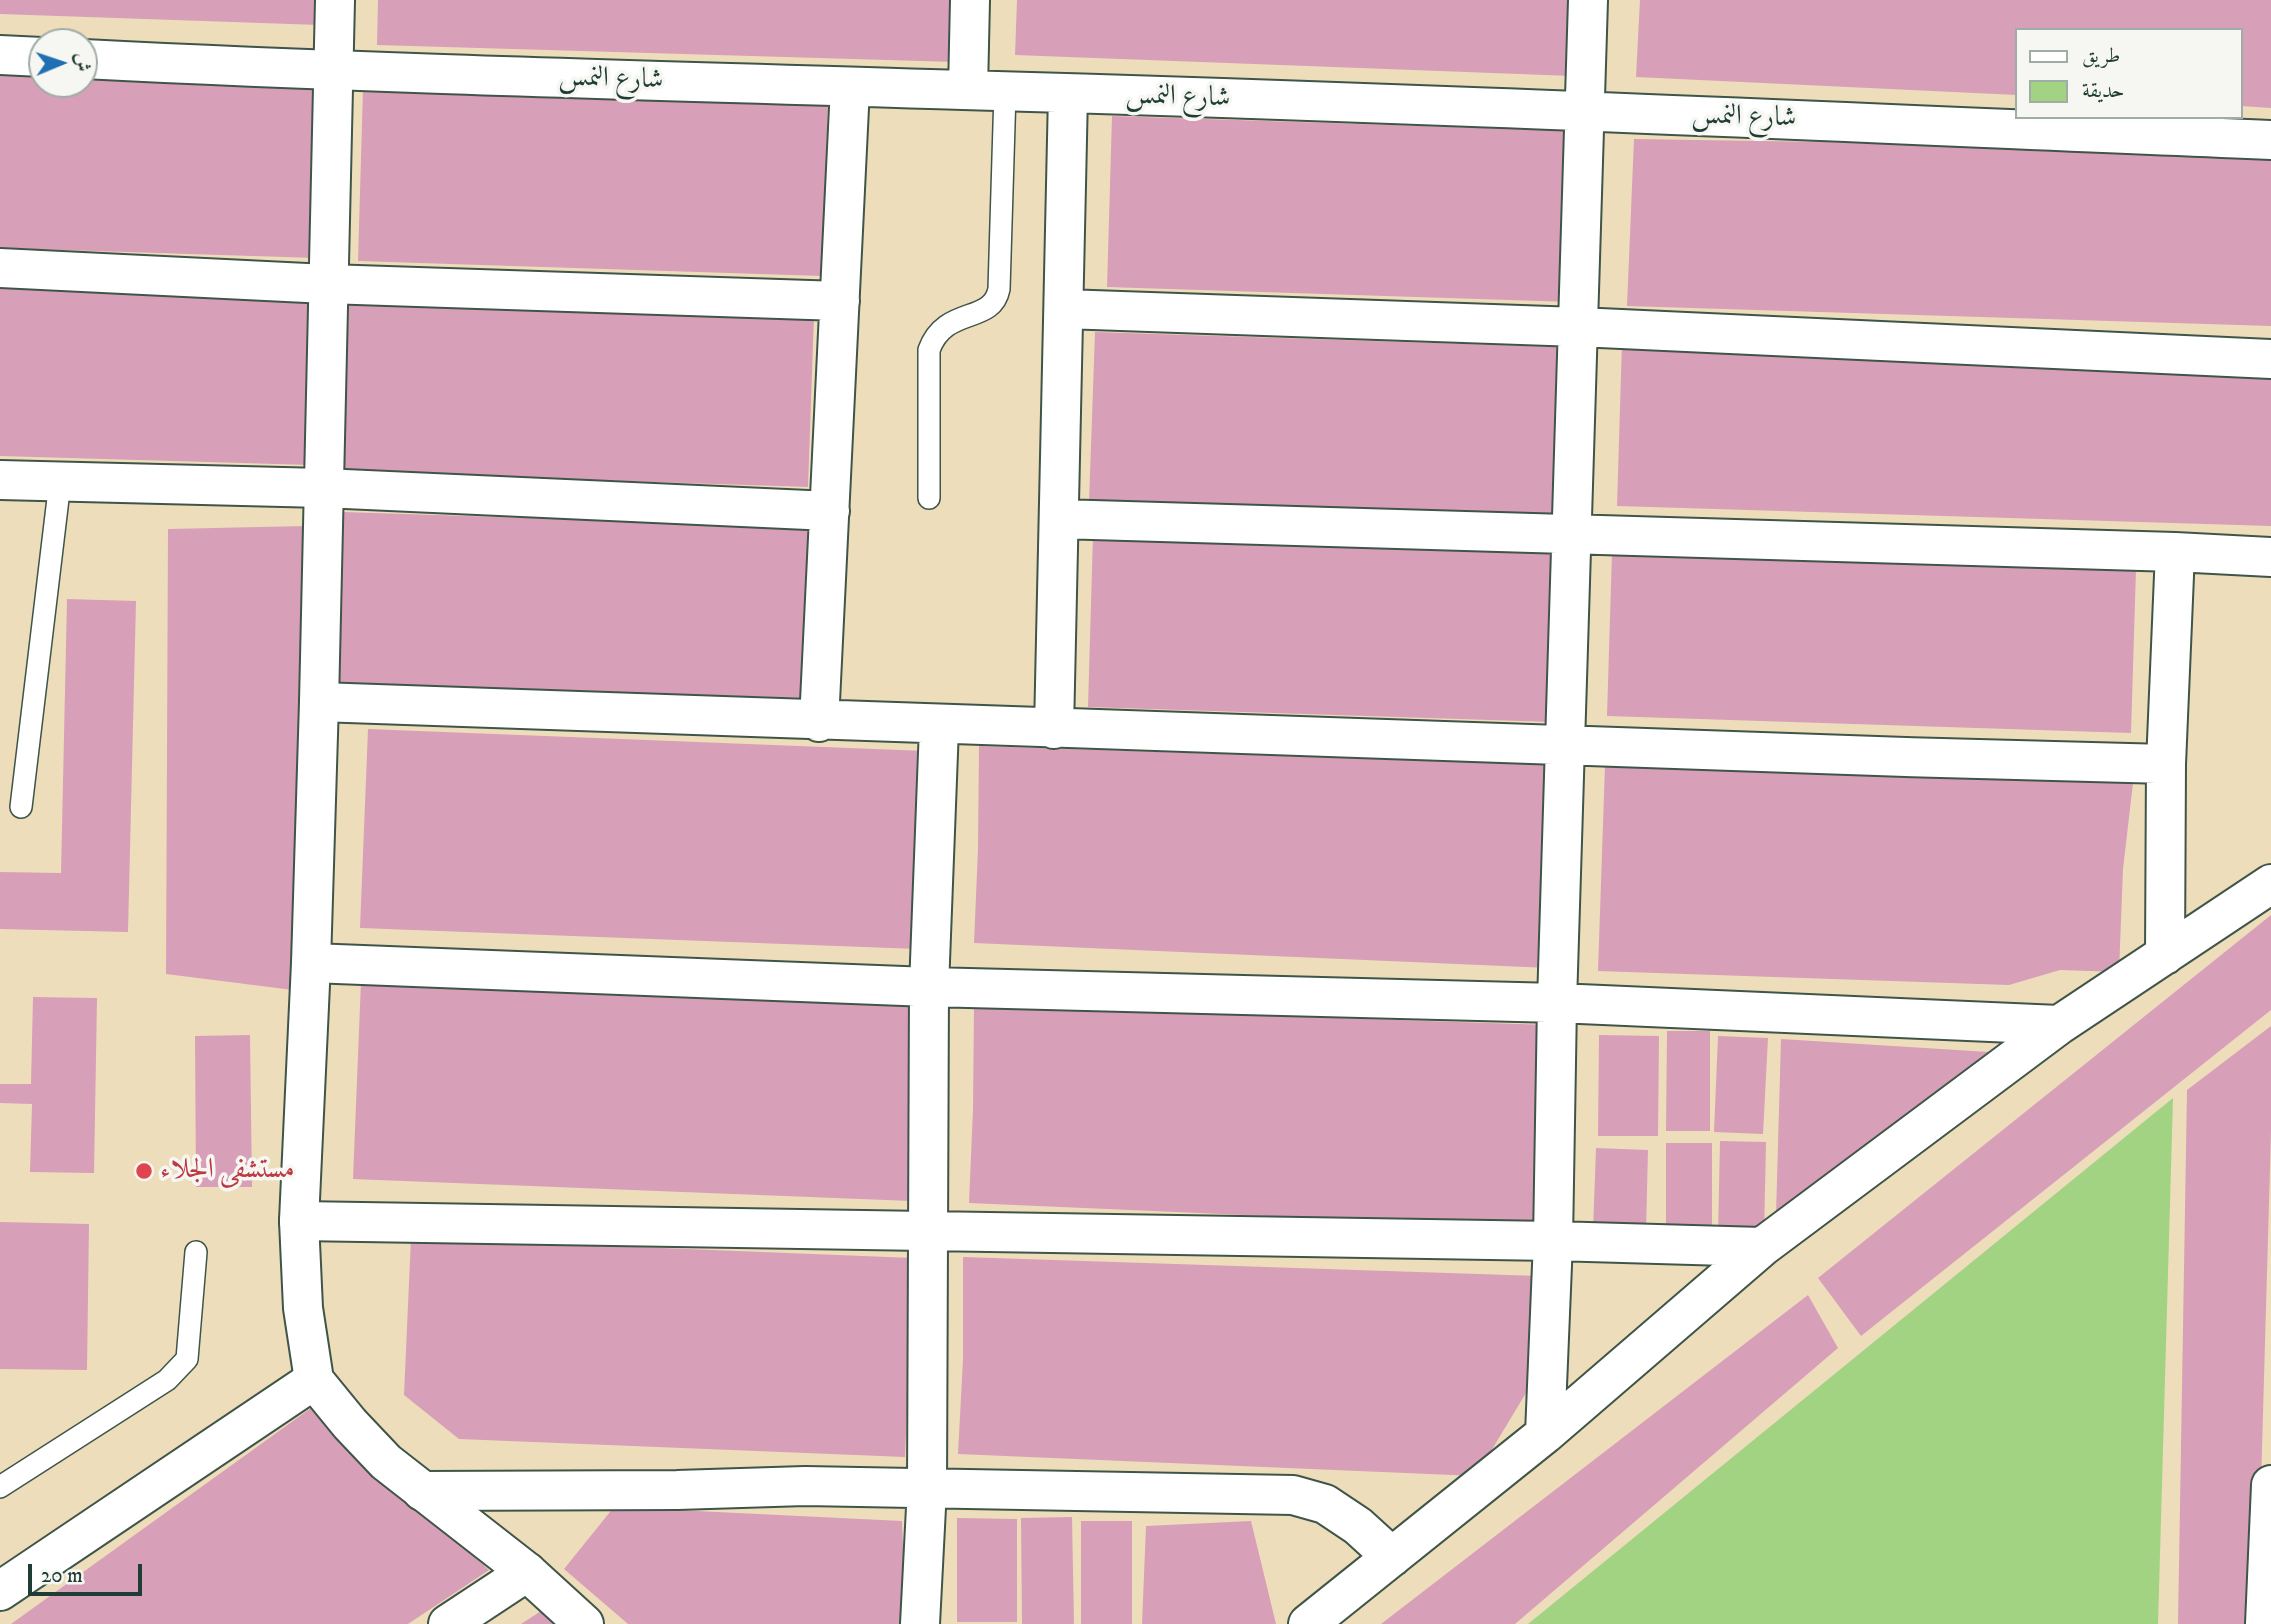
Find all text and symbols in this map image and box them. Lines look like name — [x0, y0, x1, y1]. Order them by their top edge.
north arrow — [28, 28, 98, 98]
legend — [2016, 28, 2243, 119]
text: طريق — [2082, 43, 2120, 69]
text: ش — [71, 52, 94, 72]
street label: شارع النمس — [558, 61, 664, 99]
text: حديقة — [2082, 78, 2125, 104]
street label: شارع النمس — [1125, 79, 1231, 117]
street label: شارع النمس — [1691, 99, 1797, 137]
place label: مستشفى الجلاء — [160, 1154, 295, 1188]
marker: مستشفى الجلاء — [134, 1161, 154, 1181]
scale bar — [32, 1550, 145, 1594]
text: 20 m — [41, 1563, 83, 1589]

